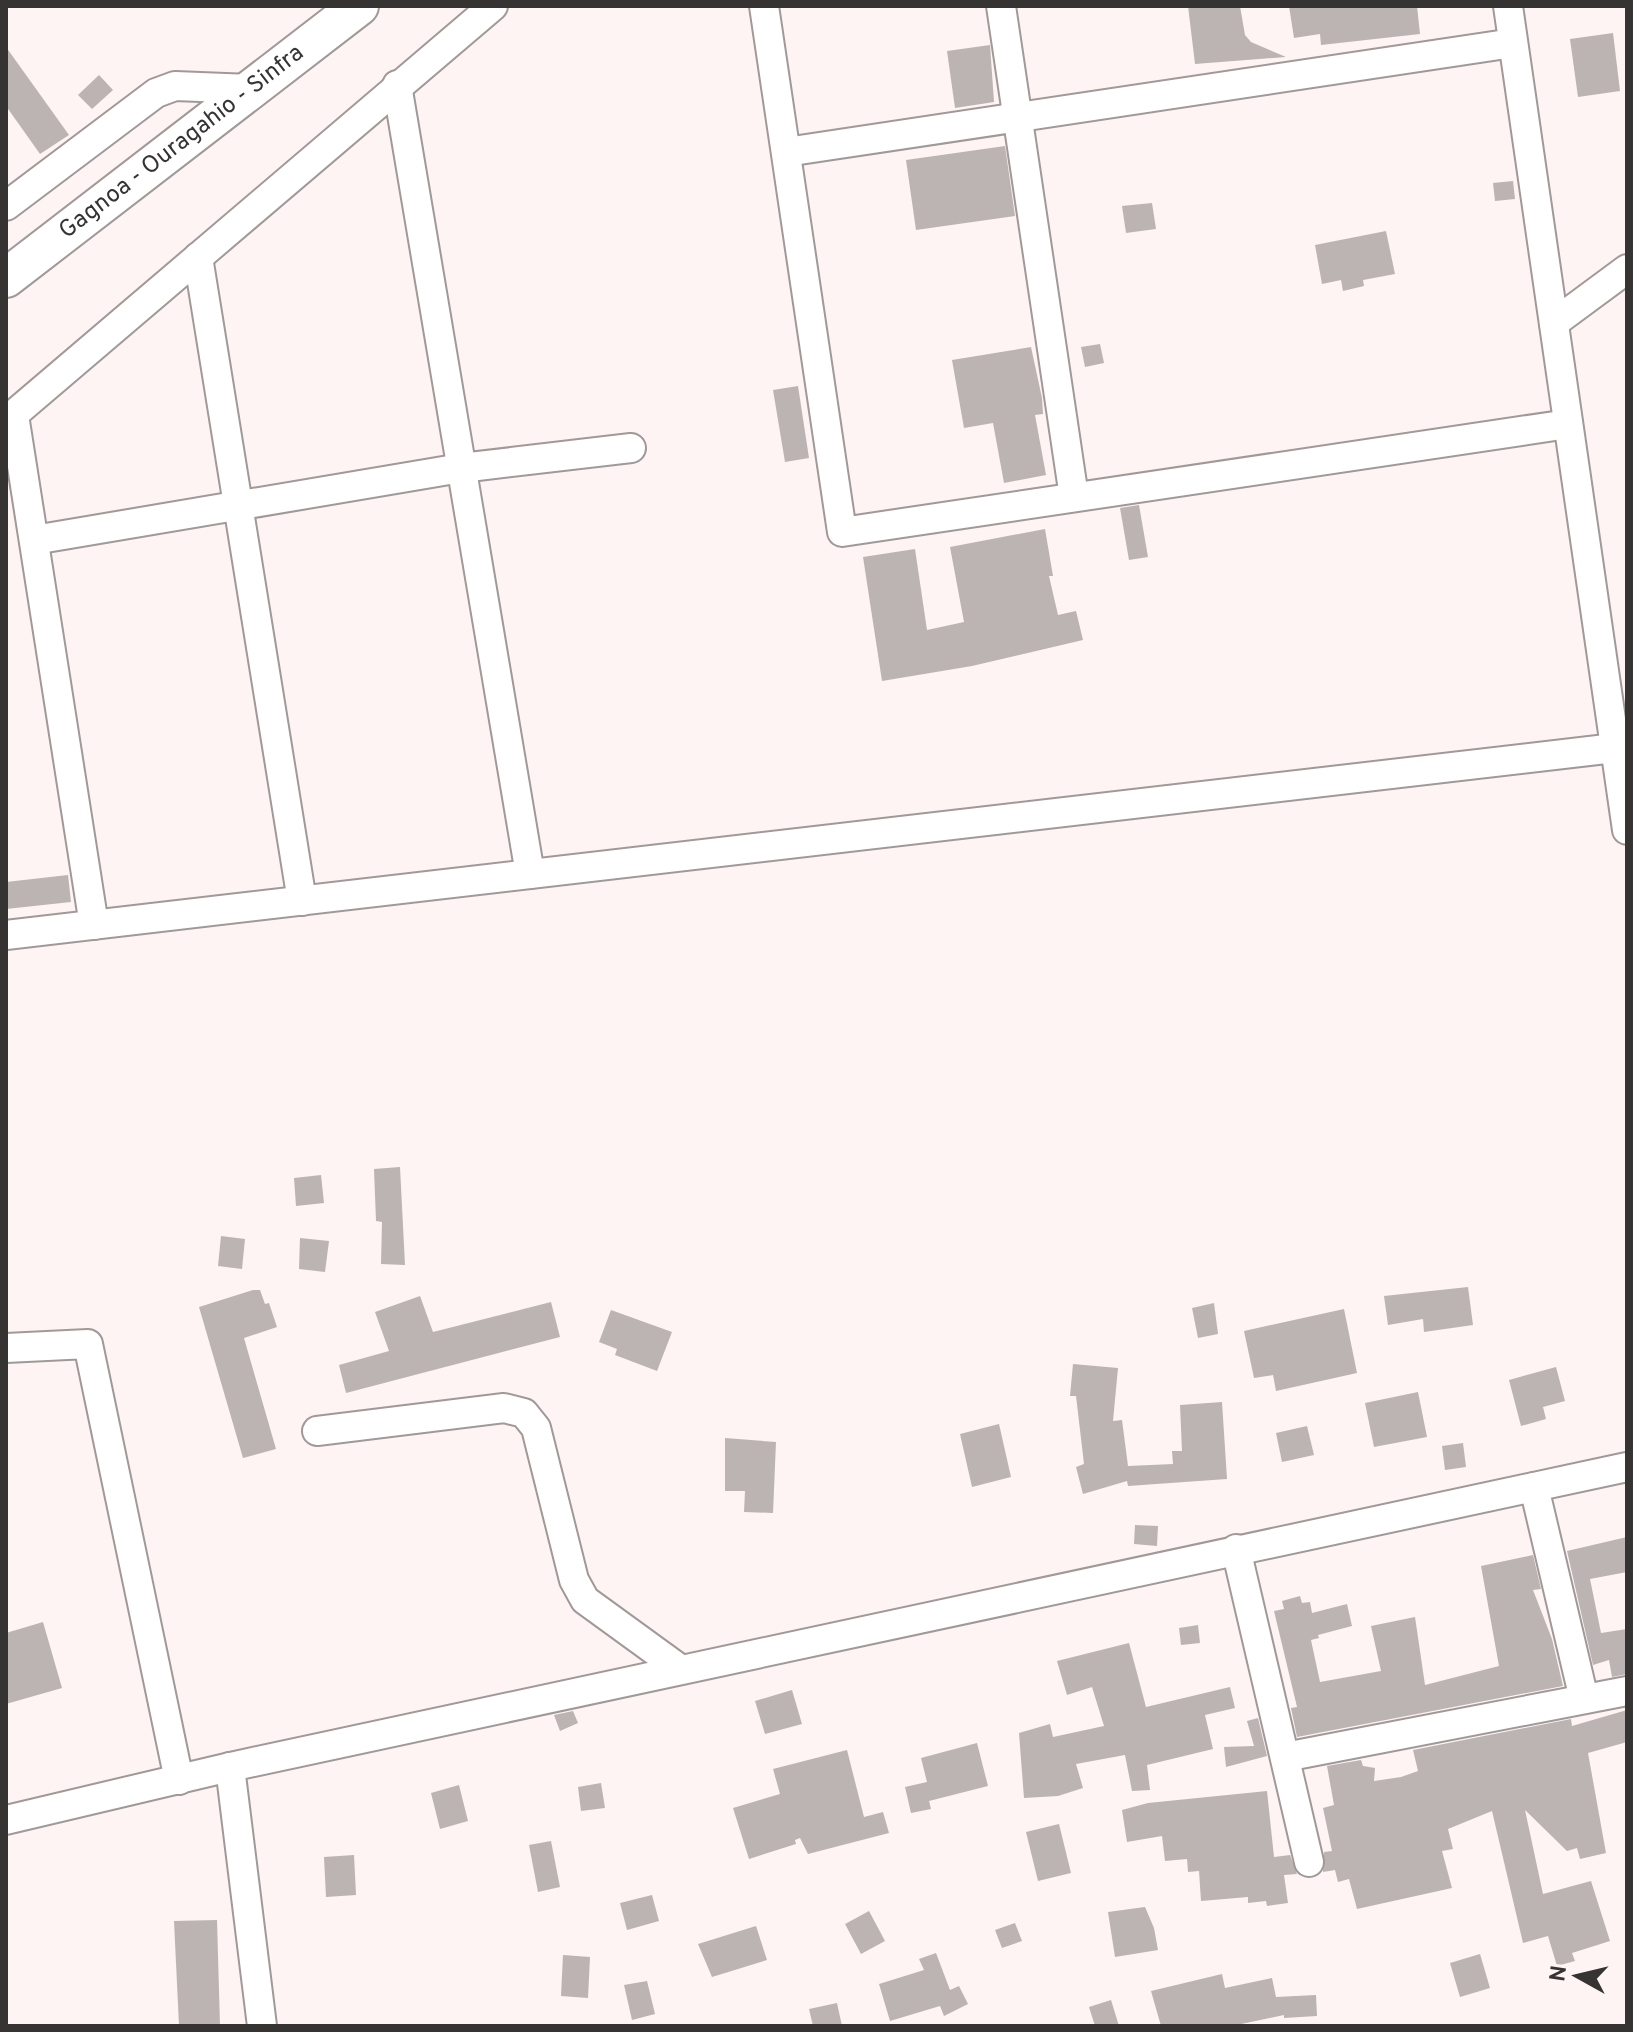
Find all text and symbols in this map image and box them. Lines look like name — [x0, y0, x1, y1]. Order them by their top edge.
street label: Gagnoa - Ouragahio - Sinfra — [53, 39, 310, 246]
north arrow — [1537, 1936, 1617, 2016]
text: N — [1545, 1964, 1574, 1983]

